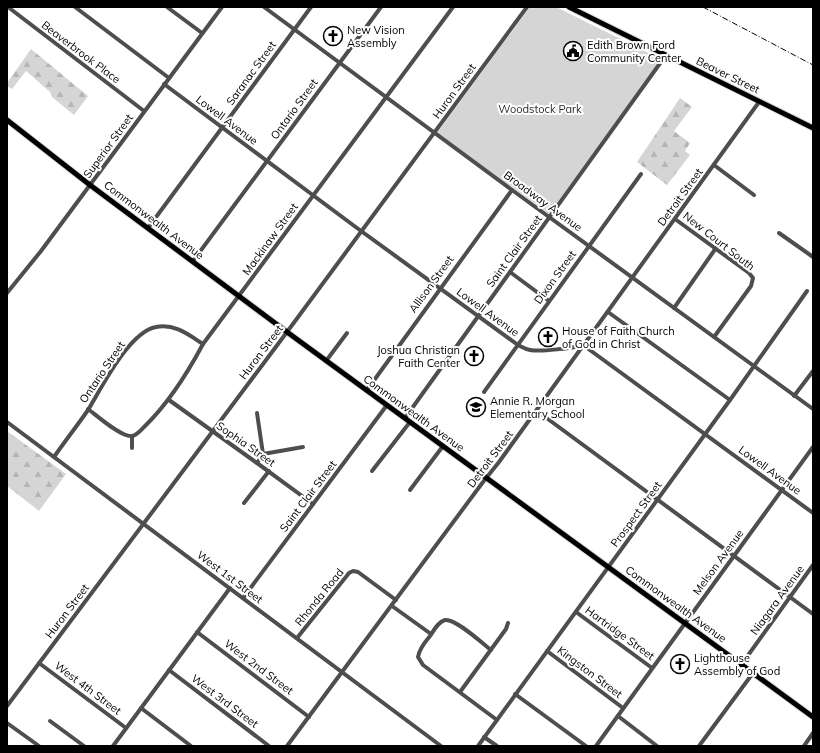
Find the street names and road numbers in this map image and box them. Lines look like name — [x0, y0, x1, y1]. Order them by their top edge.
street label: Beaverbrook Place — [39, 18, 123, 86]
street label: Saranac Street — [223, 38, 279, 108]
street label: Beaver Street — [694, 54, 762, 96]
street label: Huron Street — [429, 61, 479, 121]
street label: Ontario Street — [267, 76, 321, 142]
street label: Lowell Avenue — [193, 92, 261, 148]
street label: Superior Street — [80, 111, 136, 181]
street label: Detroit Street — [654, 165, 706, 229]
street label: Broadway Avenue — [501, 168, 585, 234]
street label: Commonwealth Avenue — [101, 178, 207, 262]
street label: Mackinaw Street — [239, 200, 301, 278]
street label: New Court South — [680, 209, 758, 273]
street label: Saint Clair Street — [483, 212, 545, 290]
street label: Dixon Street — [531, 247, 579, 306]
street label: Allison Street — [406, 252, 457, 315]
street label: Lowell Avenue — [454, 285, 522, 339]
street label: Huron Street — [236, 322, 286, 382]
street label: Ontario Street — [76, 338, 128, 406]
street label: Commonwealth Avenue — [361, 372, 467, 454]
street label: Sophia Street — [214, 419, 278, 470]
street label: Detroit Street — [464, 428, 516, 490]
street label: Lowell Avenue — [736, 443, 804, 497]
street label: Saint Clair Street — [277, 457, 340, 535]
street label: Prospect Street — [607, 478, 665, 550]
street label: Melson Avenue — [690, 527, 746, 597]
street label: West 1st Street — [194, 548, 266, 606]
street label: Commonwealth Avenue — [623, 563, 729, 645]
street label: Niagara Avenue — [747, 563, 807, 637]
street label: Rhonda Road — [292, 565, 346, 629]
street label: Huron Street — [42, 581, 92, 641]
street label: Hartridge Street — [583, 603, 658, 663]
street label: West 2nd Street — [222, 637, 296, 698]
street label: Kingston Street — [555, 643, 625, 701]
street label: West 4th Street — [52, 658, 124, 718]
street label: West 3rd Street — [189, 671, 261, 731]

